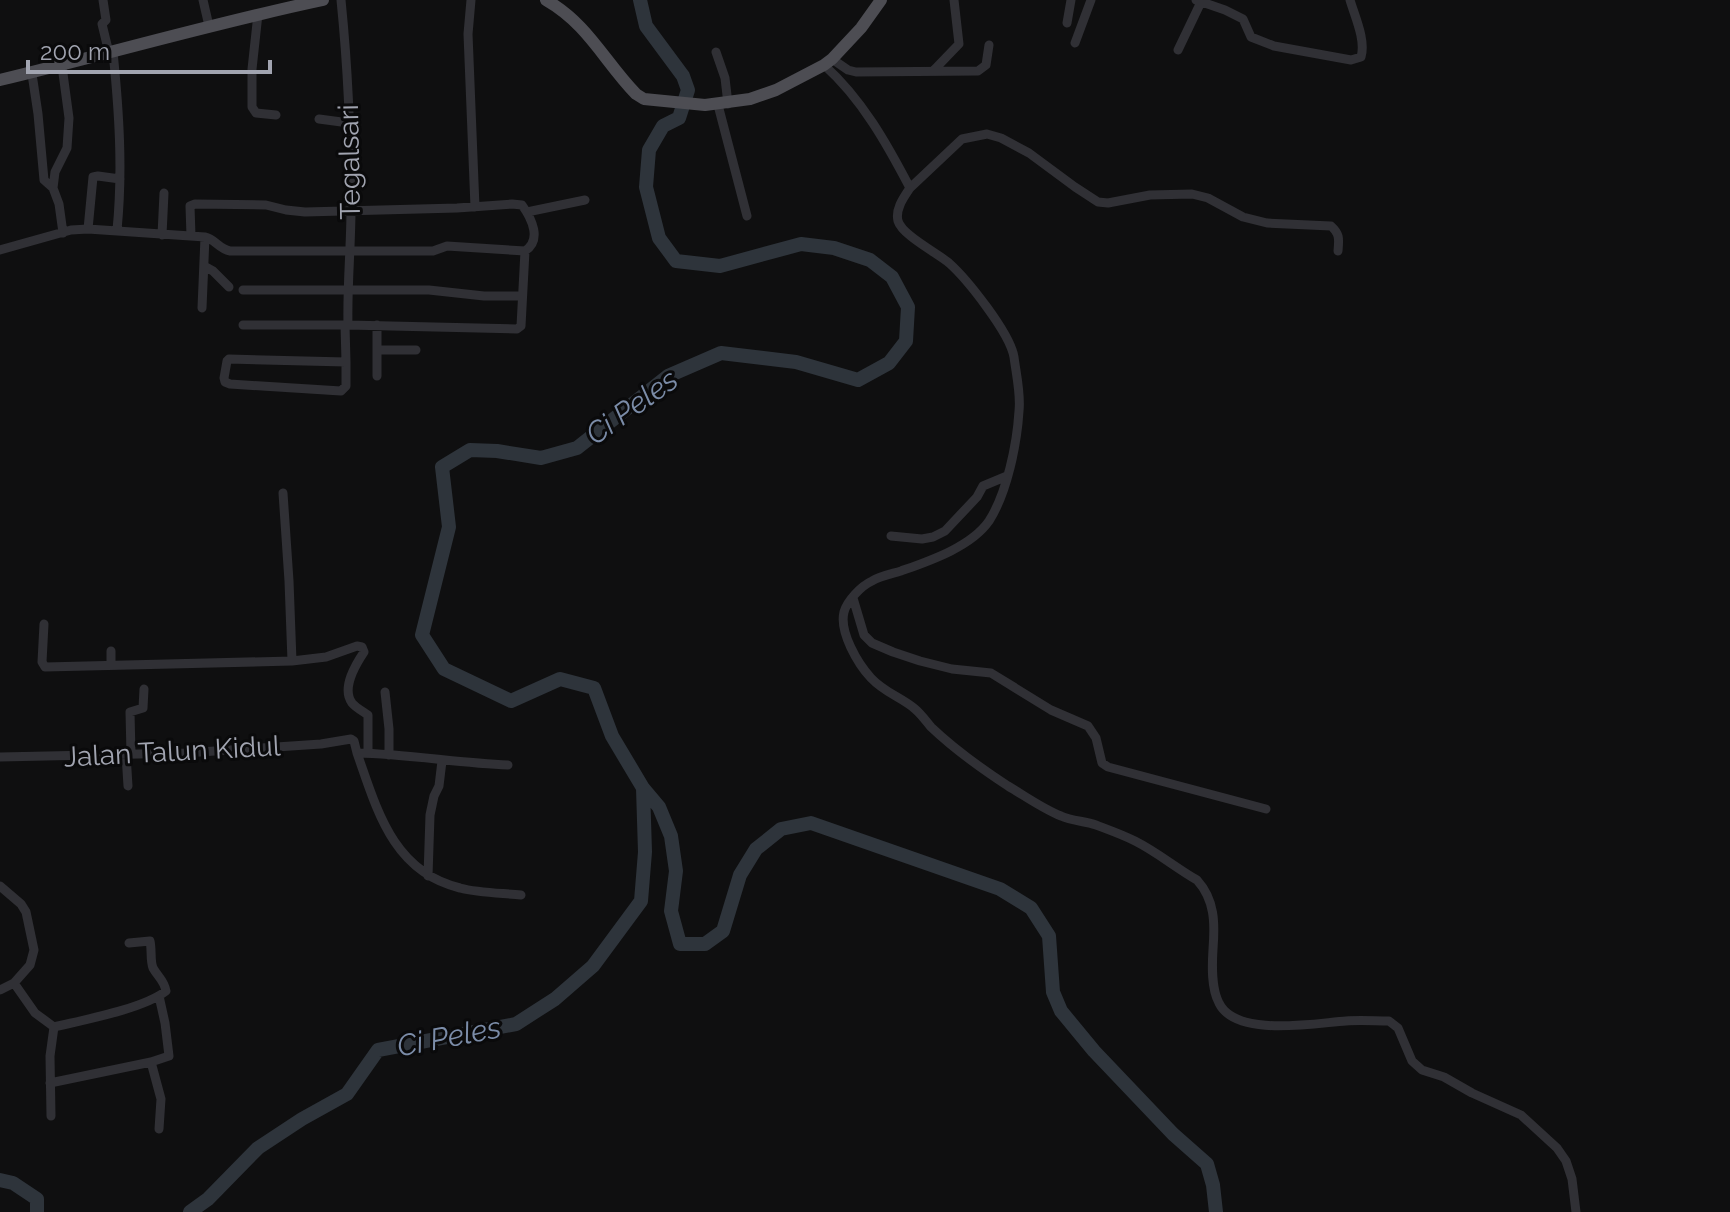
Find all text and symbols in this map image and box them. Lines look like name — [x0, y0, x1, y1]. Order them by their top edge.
scale bar — [28, 24, 270, 74]
text: 200 m — [40, 37, 110, 66]
street label: Tegalsari — [332, 104, 367, 220]
water label: Ci Peles — [579, 361, 685, 452]
street label: Jalan Talun Kidul — [63, 729, 282, 774]
water label: Ci Peles — [394, 1009, 504, 1064]

